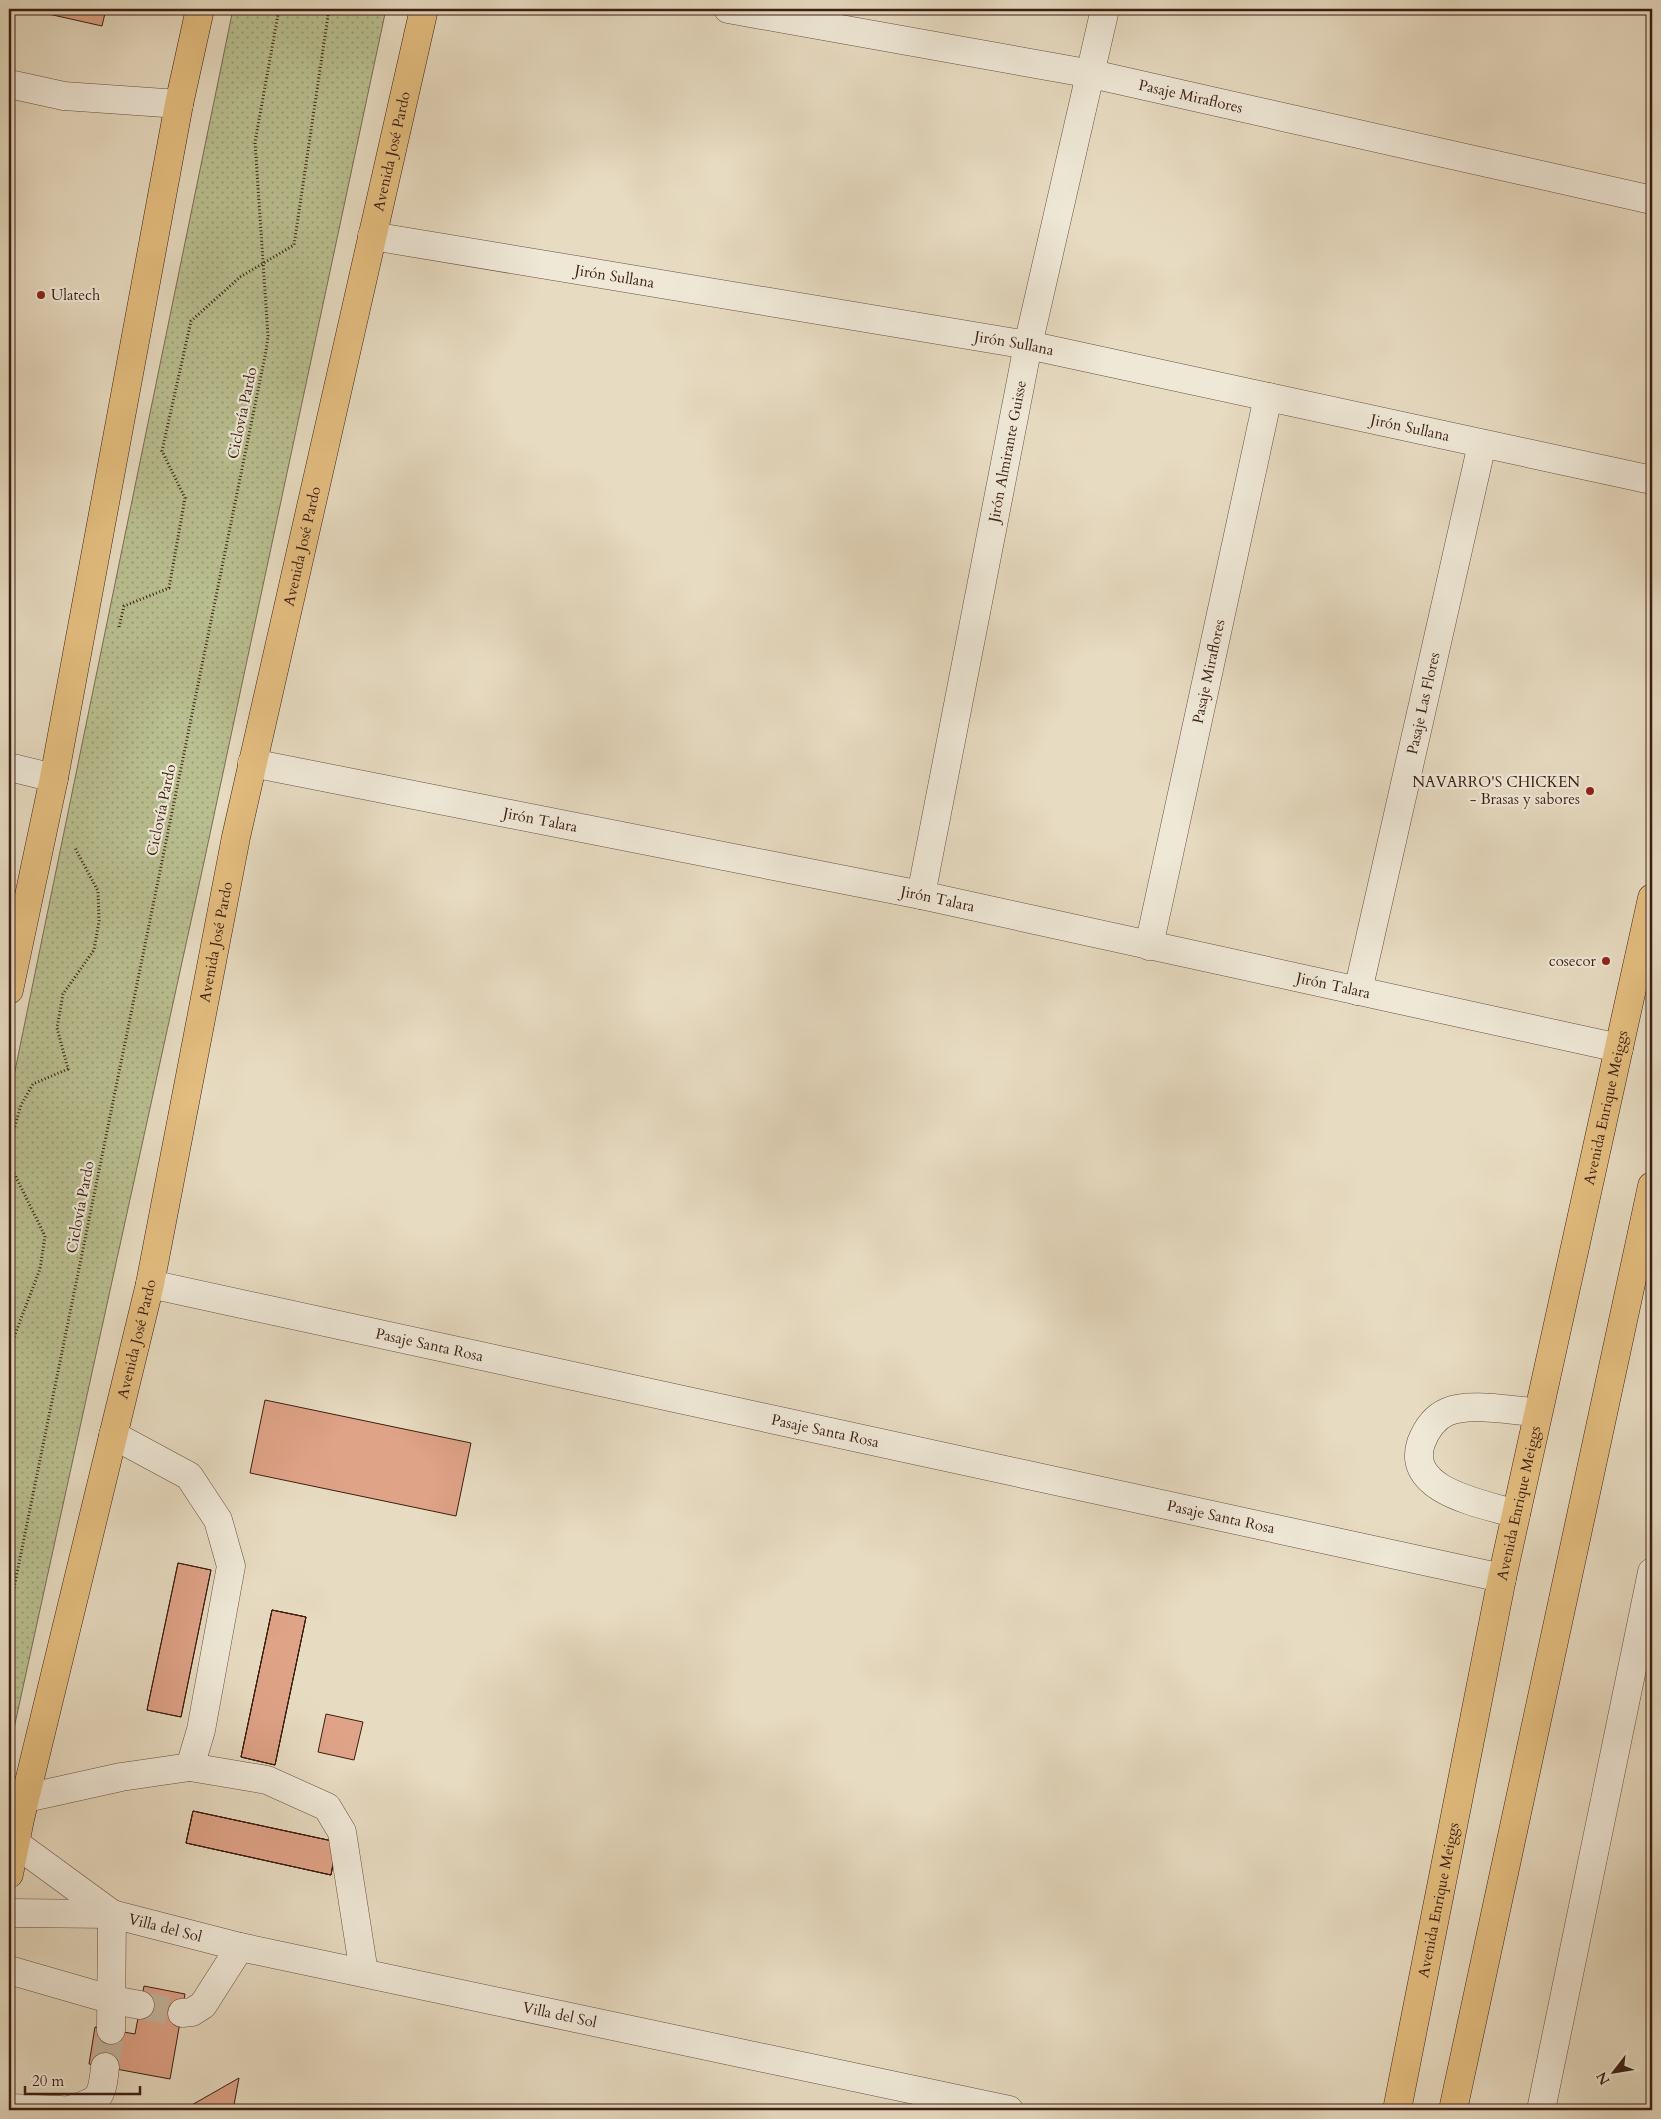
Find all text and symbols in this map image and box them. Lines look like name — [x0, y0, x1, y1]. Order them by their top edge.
street label: Pasaje Miraflores — [1137, 75, 1245, 118]
street label: Avenida José Pardo — [368, 89, 415, 213]
street label: Jirón Sullana — [571, 260, 656, 293]
place label: Ulatech — [51, 285, 101, 305]
marker: Ulatech — [35, 289, 47, 301]
street label: Jirón Sullana — [971, 326, 1056, 360]
street label: Ciclovía Pardo — [222, 365, 262, 461]
street label: Jirón Almirante Guisse — [983, 378, 1031, 526]
street label: Jirón Sullana — [1367, 409, 1452, 446]
street label: Avenida José Pardo — [279, 484, 325, 608]
street label: Pasaje Miraflores — [1187, 617, 1230, 725]
street label: Pasaje Las Flores — [1402, 650, 1445, 756]
street label: Ciclovía Pardo — [141, 762, 181, 858]
place label: NAVARRO'S CHICKEN - Brasas y sabores — [1412, 772, 1580, 809]
marker: NAVARRO'S CHICKEN - Brasas y sabores — [1584, 785, 1596, 797]
street label: Jirón Talara — [500, 802, 580, 837]
street label: Avenida José Pardo — [194, 880, 237, 1004]
street label: Jirón Talara — [897, 881, 977, 917]
place label: cosecor — [1549, 951, 1597, 971]
marker: cosecor — [1600, 955, 1612, 967]
street label: Jirón Talara — [1292, 967, 1373, 1003]
street label: Avenida Enrique Meiggs — [1579, 1028, 1633, 1187]
street label: Ciclovía Pardo — [61, 1159, 99, 1255]
street label: Avenida José Pardo — [112, 1278, 161, 1401]
street label: Pasaje Santa Rosa — [374, 1323, 486, 1366]
street label: Pasaje Santa Rosa — [769, 1409, 881, 1452]
street label: Avenida Enrique Meiggs — [1492, 1424, 1545, 1582]
street label: Pasaje Santa Rosa — [1165, 1495, 1277, 1538]
street label: Avenida Enrique Meiggs — [1413, 1821, 1464, 1979]
street label: Villa del Sol — [126, 1909, 204, 1947]
street label: Villa del Sol — [521, 1997, 599, 2032]
north arrow — [1588, 2046, 1638, 2096]
scale bar — [25, 2064, 140, 2096]
text: N — [1592, 2068, 1615, 2089]
text: 20 m — [32, 2071, 64, 2091]

